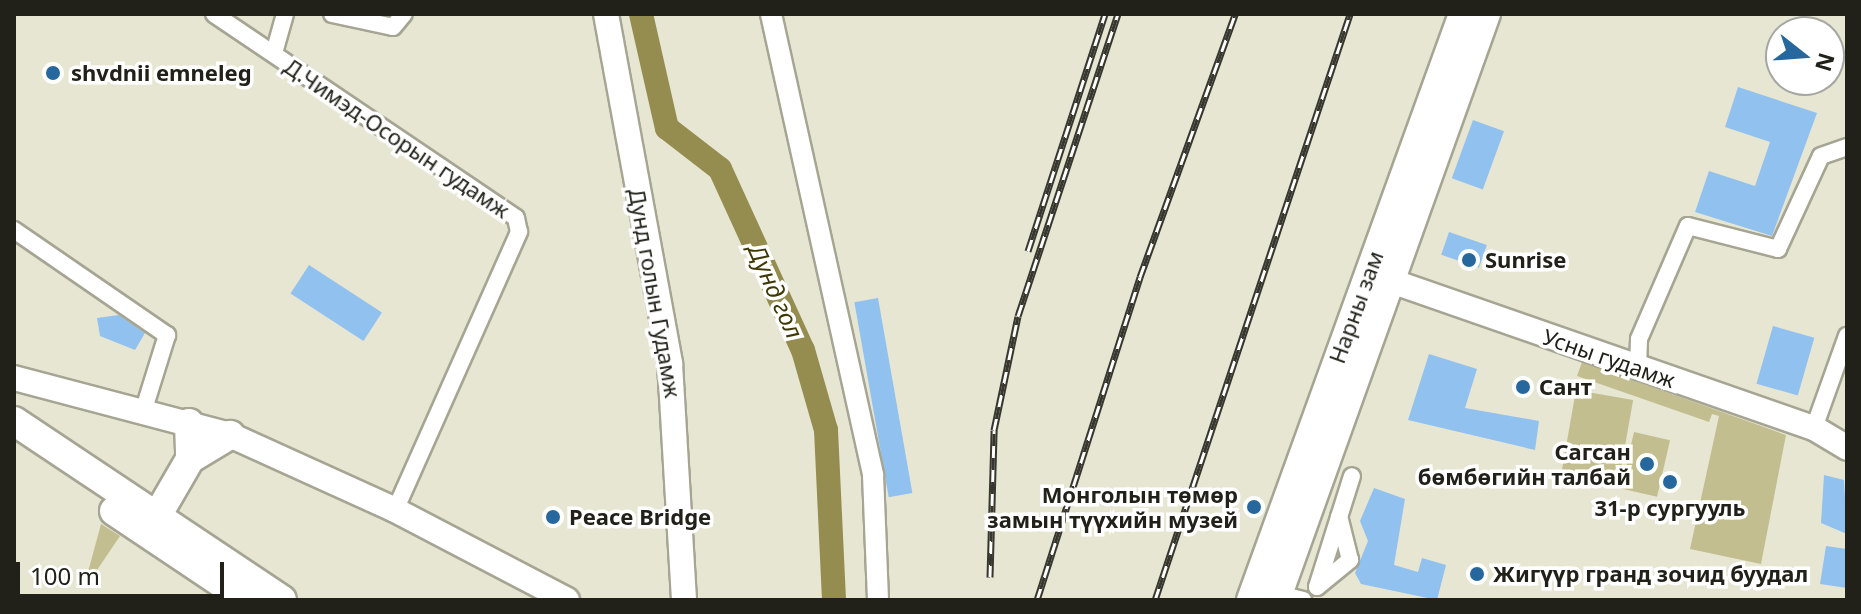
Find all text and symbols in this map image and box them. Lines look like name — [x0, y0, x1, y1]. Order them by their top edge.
north arrow — [1765, 16, 1845, 96]
text: N — [1809, 49, 1843, 75]
street label: Д.Чимэд-Осорын гудамж — [279, 53, 515, 223]
place label: shvdnii emneleg — [71, 60, 252, 86]
marker: shvdnii emneleg — [42, 62, 64, 84]
street label: Дунд голын Гудамж — [624, 186, 686, 400]
water label: Дунд гол — [742, 239, 810, 343]
street label: Нарны зам — [1323, 247, 1389, 367]
place label: Sunrise — [1485, 247, 1566, 273]
marker: Sunrise — [1460, 251, 1478, 269]
street label: Усны гудамж — [1540, 323, 1678, 393]
place label: Сант — [1539, 374, 1592, 400]
marker: Сант — [1514, 378, 1532, 396]
place label: Сагсан бөмбөгийн талбай — [1418, 438, 1631, 490]
marker: Сагсан бөмбөгийн талбай — [1638, 455, 1656, 473]
marker: 31-р сургууль — [1661, 473, 1679, 491]
place label: Монголын төмөр замын түүхийн музей — [987, 481, 1238, 532]
place label: 31-р сургууль — [1594, 495, 1746, 521]
marker: Монголын төмөр замын түүхийн музей — [1245, 498, 1263, 516]
place label: Peace Bridge — [569, 504, 711, 530]
marker: Peace Bridge — [544, 508, 562, 526]
scale bar — [20, 546, 228, 596]
text: 100 m — [30, 559, 100, 592]
place label: Жигүүр гранд зочид буудал — [1493, 561, 1808, 587]
marker: Жигүүр гранд зочид буудал — [1468, 565, 1486, 583]

